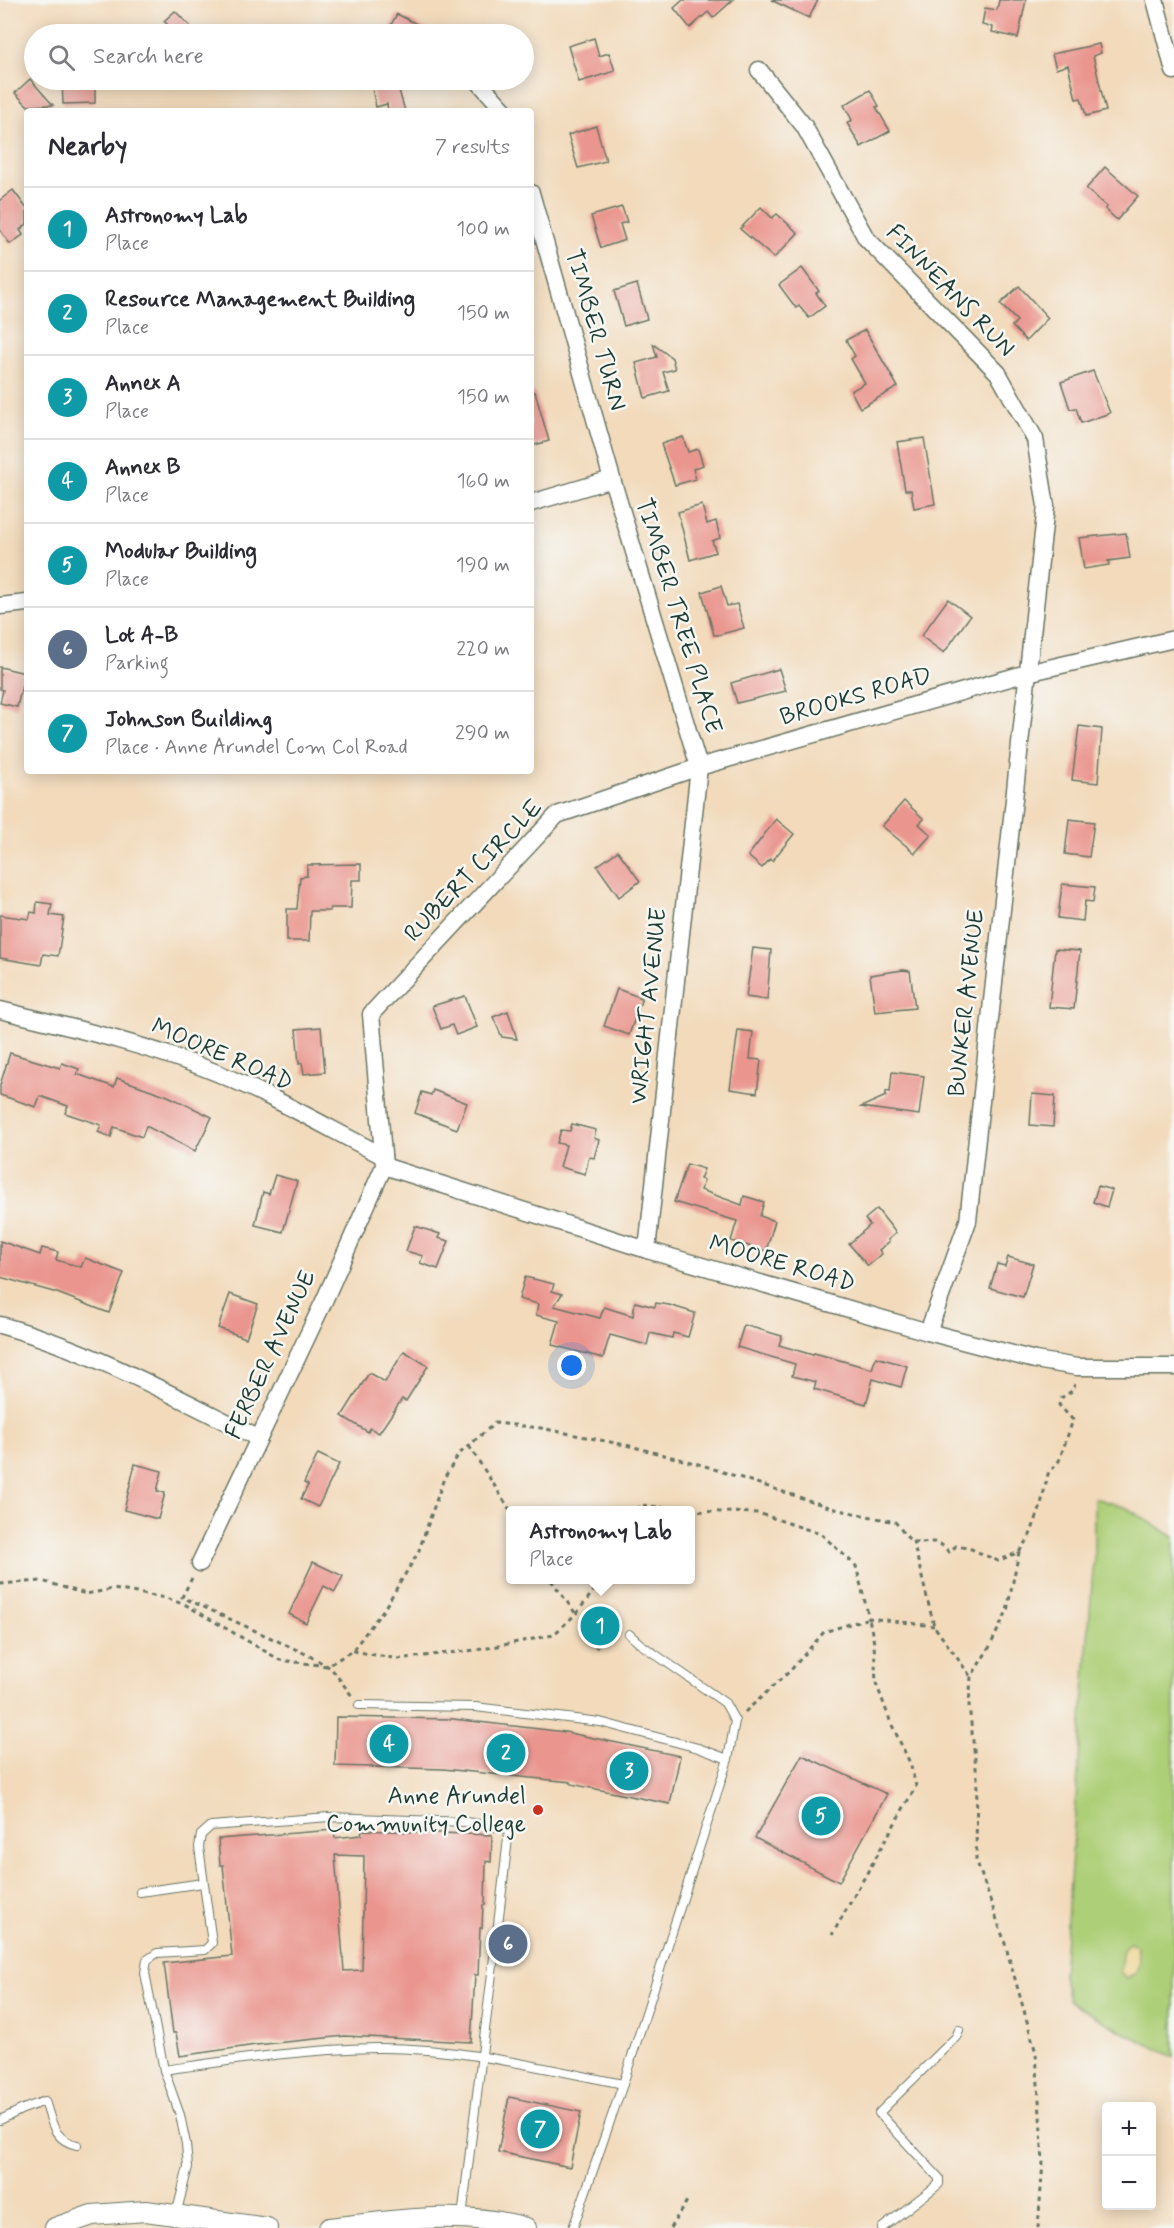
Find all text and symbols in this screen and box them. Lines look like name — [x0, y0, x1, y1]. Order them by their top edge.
search box — [24, 24, 534, 90]
icon: search — [45, 41, 78, 74]
text: Search here — [93, 43, 204, 71]
text: Nearby — [48, 130, 127, 164]
text: 7 results — [435, 134, 510, 161]
text: Astronomy Lab — [105, 202, 248, 230]
text: 1 — [63, 216, 72, 243]
text: 100 m — [456, 216, 510, 243]
street label: FINNEANS RUN — [879, 218, 1021, 364]
text: Place — [105, 230, 149, 257]
street label: TIMBER TURN — [557, 246, 633, 414]
text: Resource Management Building — [105, 286, 415, 314]
text: 2 — [63, 300, 72, 327]
text: 150 m — [457, 300, 510, 327]
text: Place — [105, 314, 149, 341]
text: Annex A — [105, 370, 181, 398]
text: 3 — [63, 384, 72, 411]
text: 150 m — [457, 384, 510, 411]
text: Place — [105, 398, 149, 425]
text: Annex B — [105, 454, 181, 482]
text: 4 — [62, 468, 73, 495]
text: 160 m — [457, 468, 510, 495]
text: Place — [105, 482, 149, 509]
street label: TIMBER TREE PLACE — [627, 495, 729, 737]
text: Modular Building — [105, 538, 257, 566]
text: 5 — [62, 552, 74, 579]
text: 190 m — [456, 552, 510, 579]
text: Place — [105, 566, 149, 593]
text: Lot A-B — [105, 622, 178, 650]
text: 6 — [62, 636, 73, 663]
text: 220 m — [456, 636, 510, 663]
text: Parking — [105, 650, 169, 677]
street label: BROOKS ROAD — [776, 661, 936, 733]
text: Johnson Building — [105, 706, 272, 734]
text: 7 — [61, 720, 74, 747]
text: 290 m — [455, 720, 510, 747]
text: Place · Anne Arundel Com Col Road — [105, 734, 408, 761]
street label: RUBERT CIRCLE — [398, 793, 550, 949]
street label: WRIGHT AVENUE — [623, 906, 675, 1106]
street label: BUNKER AVENUE — [942, 908, 992, 1098]
street label: MOORE ROAD — [147, 1011, 297, 1099]
street label: MOORE ROAD — [705, 1228, 859, 1300]
street label: FERBER AVENUE — [218, 1265, 324, 1445]
your location — [557, 1351, 586, 1380]
popup — [506, 1506, 695, 1584]
text: Astronomy Lab — [529, 1518, 672, 1546]
text: Place — [529, 1546, 573, 1573]
pin: 1 — [580, 1604, 620, 1648]
pin: 4 — [370, 1722, 408, 1766]
pin: 2 — [486, 1730, 526, 1776]
pin: 3 — [610, 1748, 648, 1794]
place label: Anne Arundel Community College — [326, 1781, 526, 1840]
pin: 5 — [802, 1794, 840, 1838]
marker: Anne Arundel Community College — [531, 1803, 545, 1817]
pin: 6 — [488, 1922, 528, 1966]
map controls — [1102, 2102, 1156, 2210]
button: + — [1102, 2102, 1156, 2156]
pin: 7 — [520, 2106, 560, 2152]
button: − — [1102, 2156, 1156, 2210]

